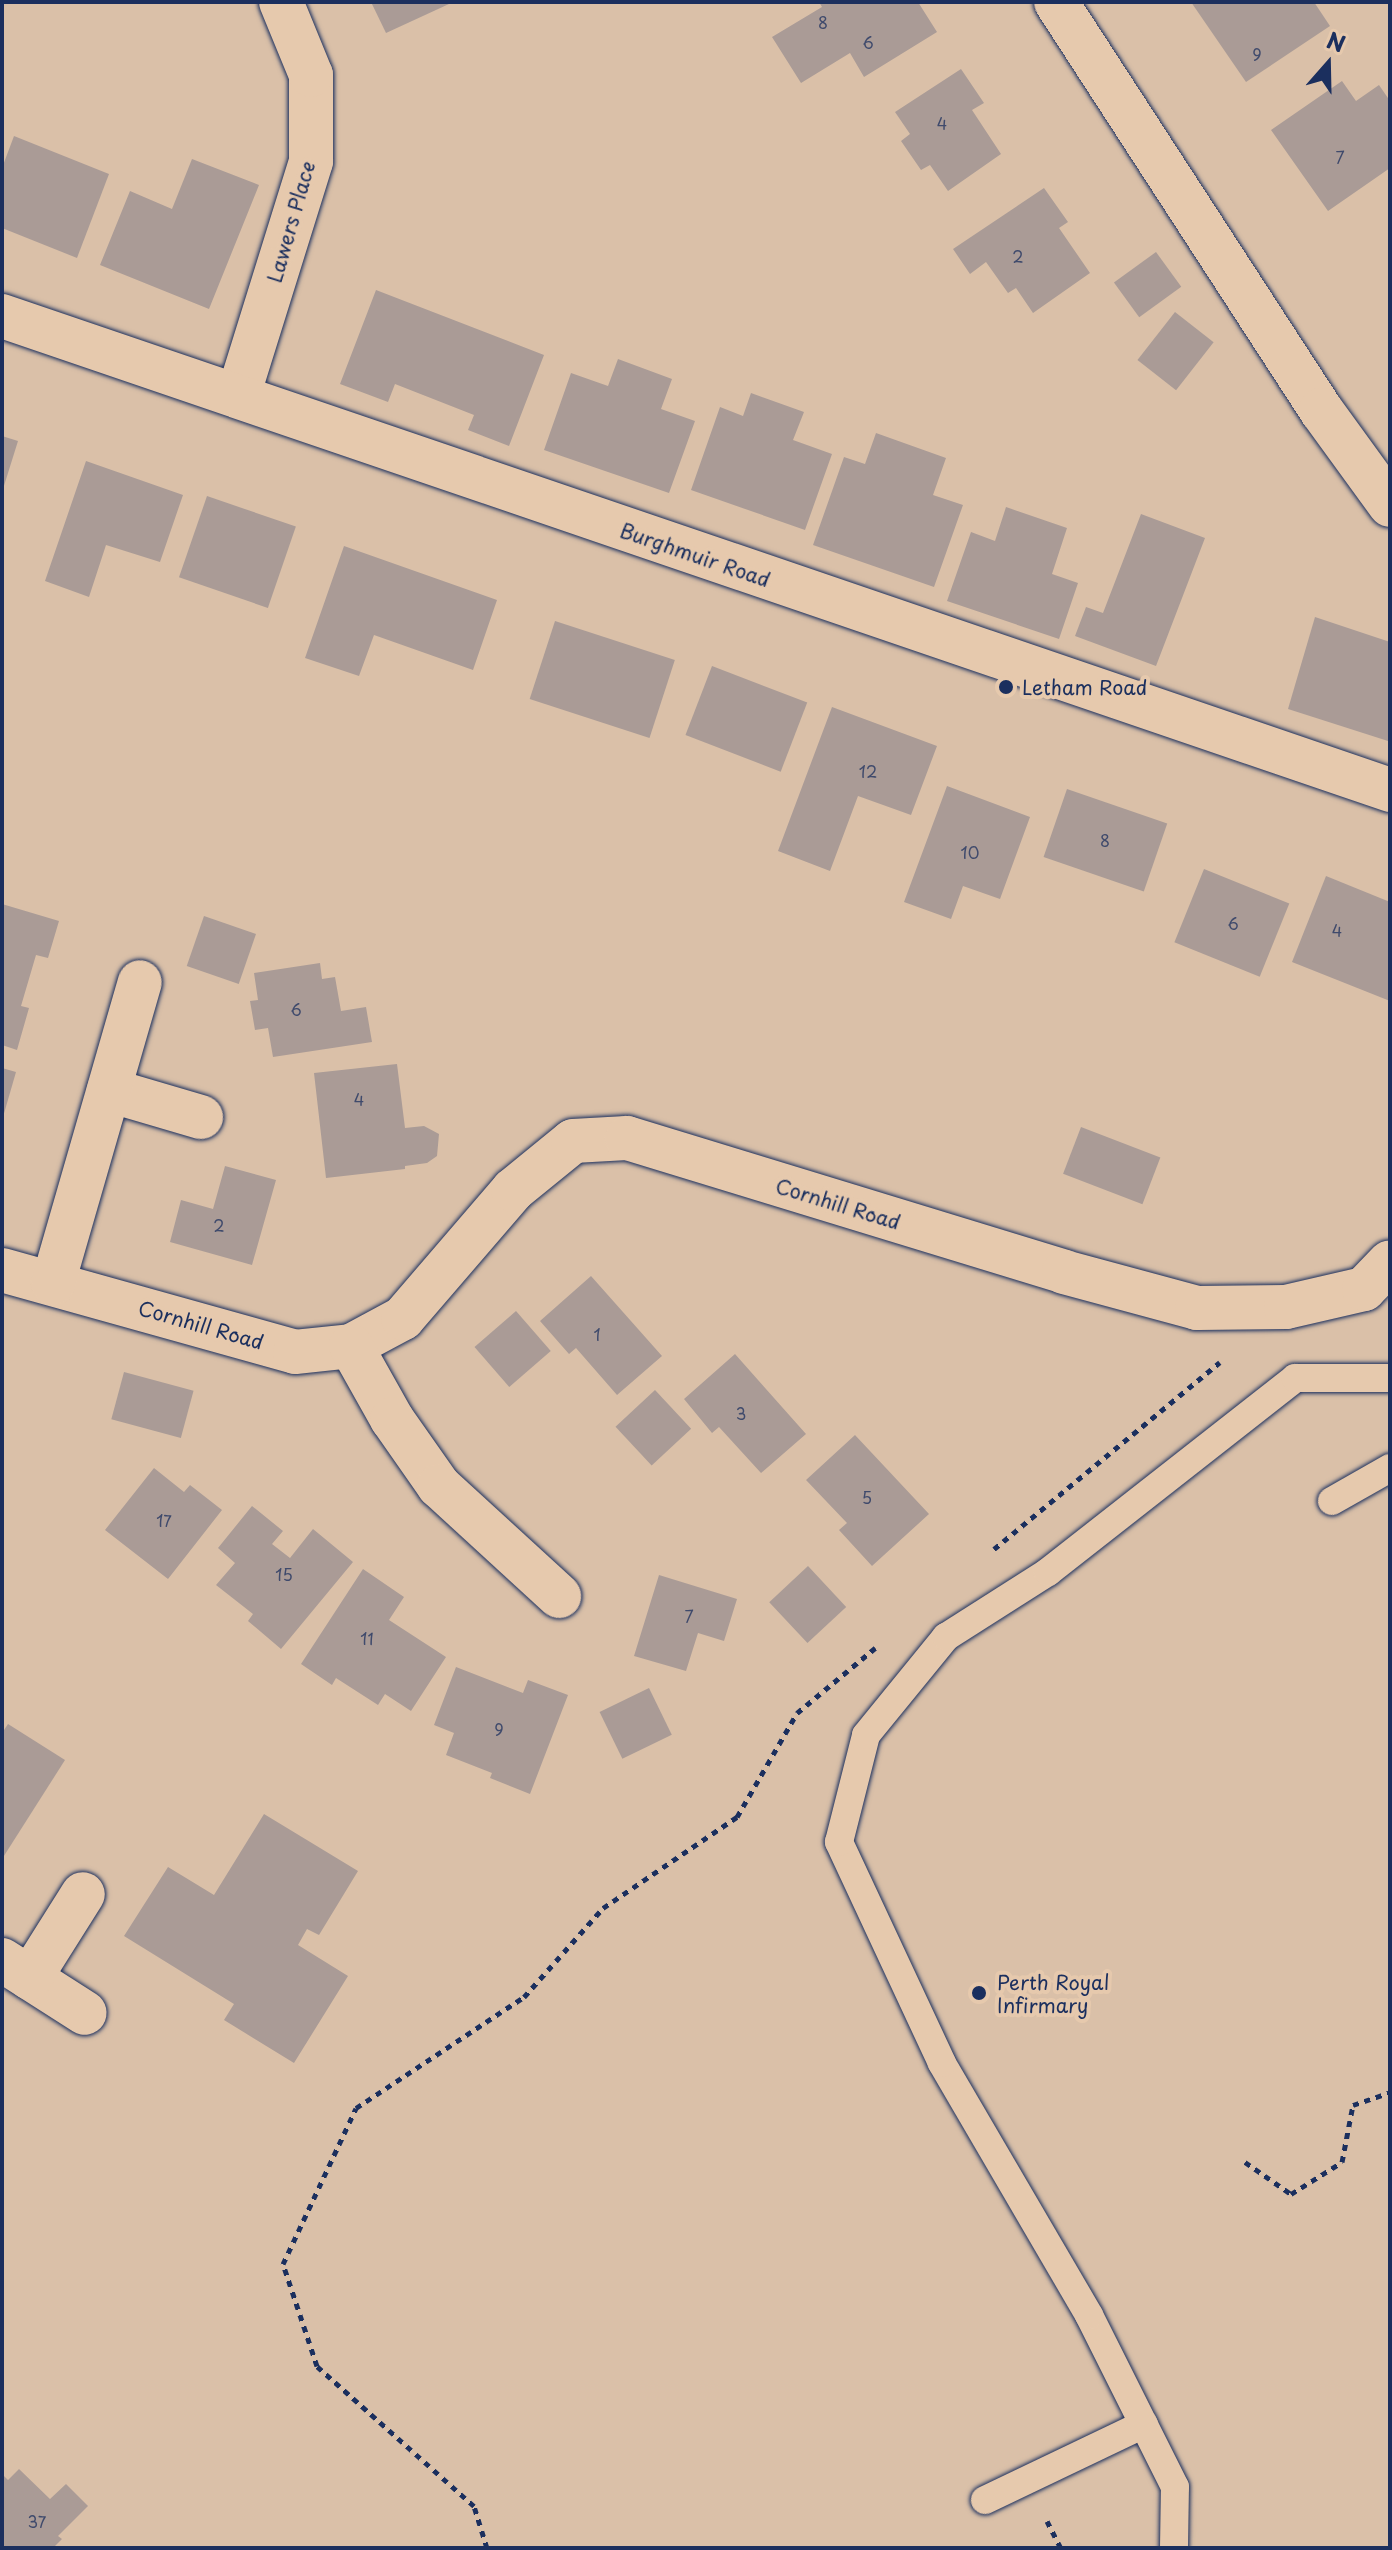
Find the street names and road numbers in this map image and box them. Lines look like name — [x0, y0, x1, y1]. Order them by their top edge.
street label: Lawers Place — [262, 158, 320, 286]
street label: Burghmuir Road — [617, 518, 773, 592]
street label: Cornhill Road — [772, 1174, 904, 1234]
street label: Cornhill Road — [135, 1296, 267, 1354]

